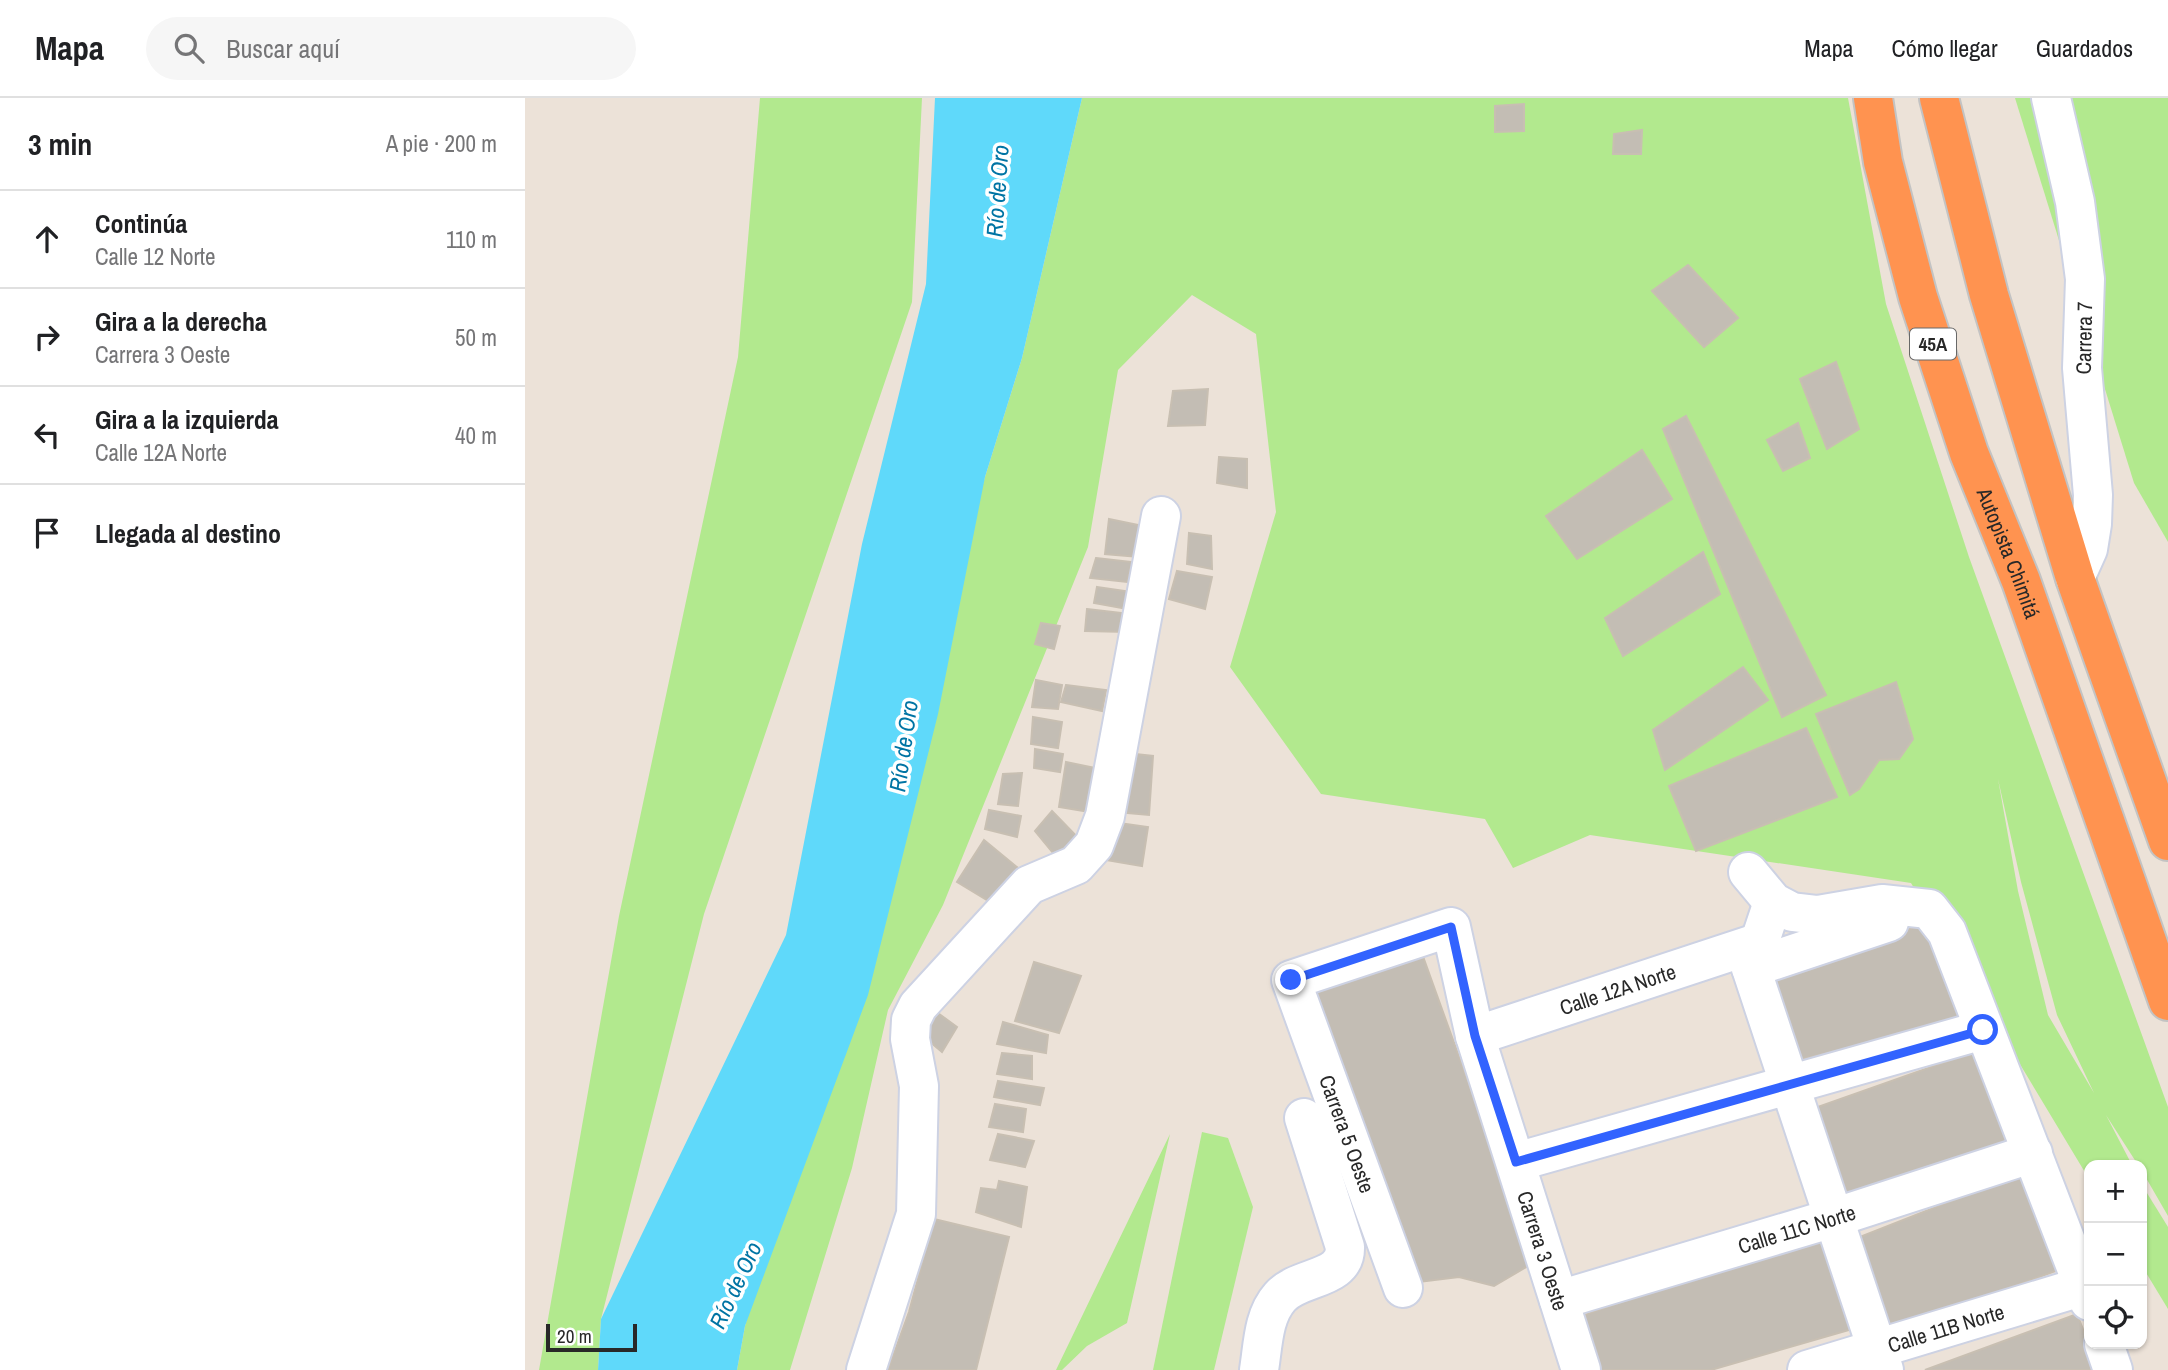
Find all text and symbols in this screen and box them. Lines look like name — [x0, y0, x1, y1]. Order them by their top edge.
search box — [146, 17, 636, 80]
text: Mapa — [35, 26, 104, 70]
icon: search — [170, 29, 208, 67]
text: Buscar aquí — [226, 31, 340, 66]
text: Mapa — [1804, 32, 1854, 64]
text: Cómo llegar — [1892, 32, 1998, 64]
text: Guardados — [2036, 32, 2133, 64]
text: 3 min — [28, 124, 92, 164]
text: A pie · 200 m — [386, 128, 497, 159]
water label: Río de Oro — [978, 144, 1016, 238]
text: Continúa — [95, 206, 187, 241]
icon: ahead — [28, 220, 66, 258]
text: 110 m — [446, 224, 497, 255]
text: Calle 12 Norte — [95, 241, 216, 272]
street label: Carrera 7 — [2069, 301, 2099, 375]
text: Gira a la derecha — [95, 304, 267, 339]
icon: right — [28, 318, 66, 356]
text: 50 m — [455, 322, 497, 353]
road number: 45A — [1910, 328, 1956, 360]
text: Carrera 3 Oeste — [95, 339, 230, 370]
text: Gira a la izquierda — [95, 402, 279, 437]
icon: left — [28, 416, 66, 454]
text: 40 m — [455, 420, 497, 451]
text: Calle 12A Norte — [95, 437, 227, 468]
street label: Autopista Chimitá — [1970, 482, 2048, 622]
icon: arrive — [28, 514, 66, 552]
text: Llegada al destino — [95, 516, 281, 551]
water label: Río de Oro — [881, 698, 925, 794]
street label: Calle 12A Norte — [1556, 956, 1679, 1022]
route end — [1275, 964, 1306, 995]
route start — [1967, 1014, 1998, 1045]
street label: Carrera 5 Oeste — [1312, 1071, 1382, 1197]
map controls — [2084, 1160, 2147, 1349]
button: + — [2084, 1160, 2147, 1223]
street label: Carrera 3 Oeste — [1511, 1187, 1576, 1314]
street label: Calle 11C Norte — [1734, 1197, 1859, 1260]
button: − — [2084, 1223, 2147, 1286]
water label: Río de Oro — [701, 1237, 769, 1333]
button: locate — [2084, 1286, 2147, 1349]
street label: Calle 11B Norte — [1884, 1297, 2008, 1359]
scale bar — [546, 1321, 637, 1353]
text: 20 m — [557, 1323, 592, 1349]

